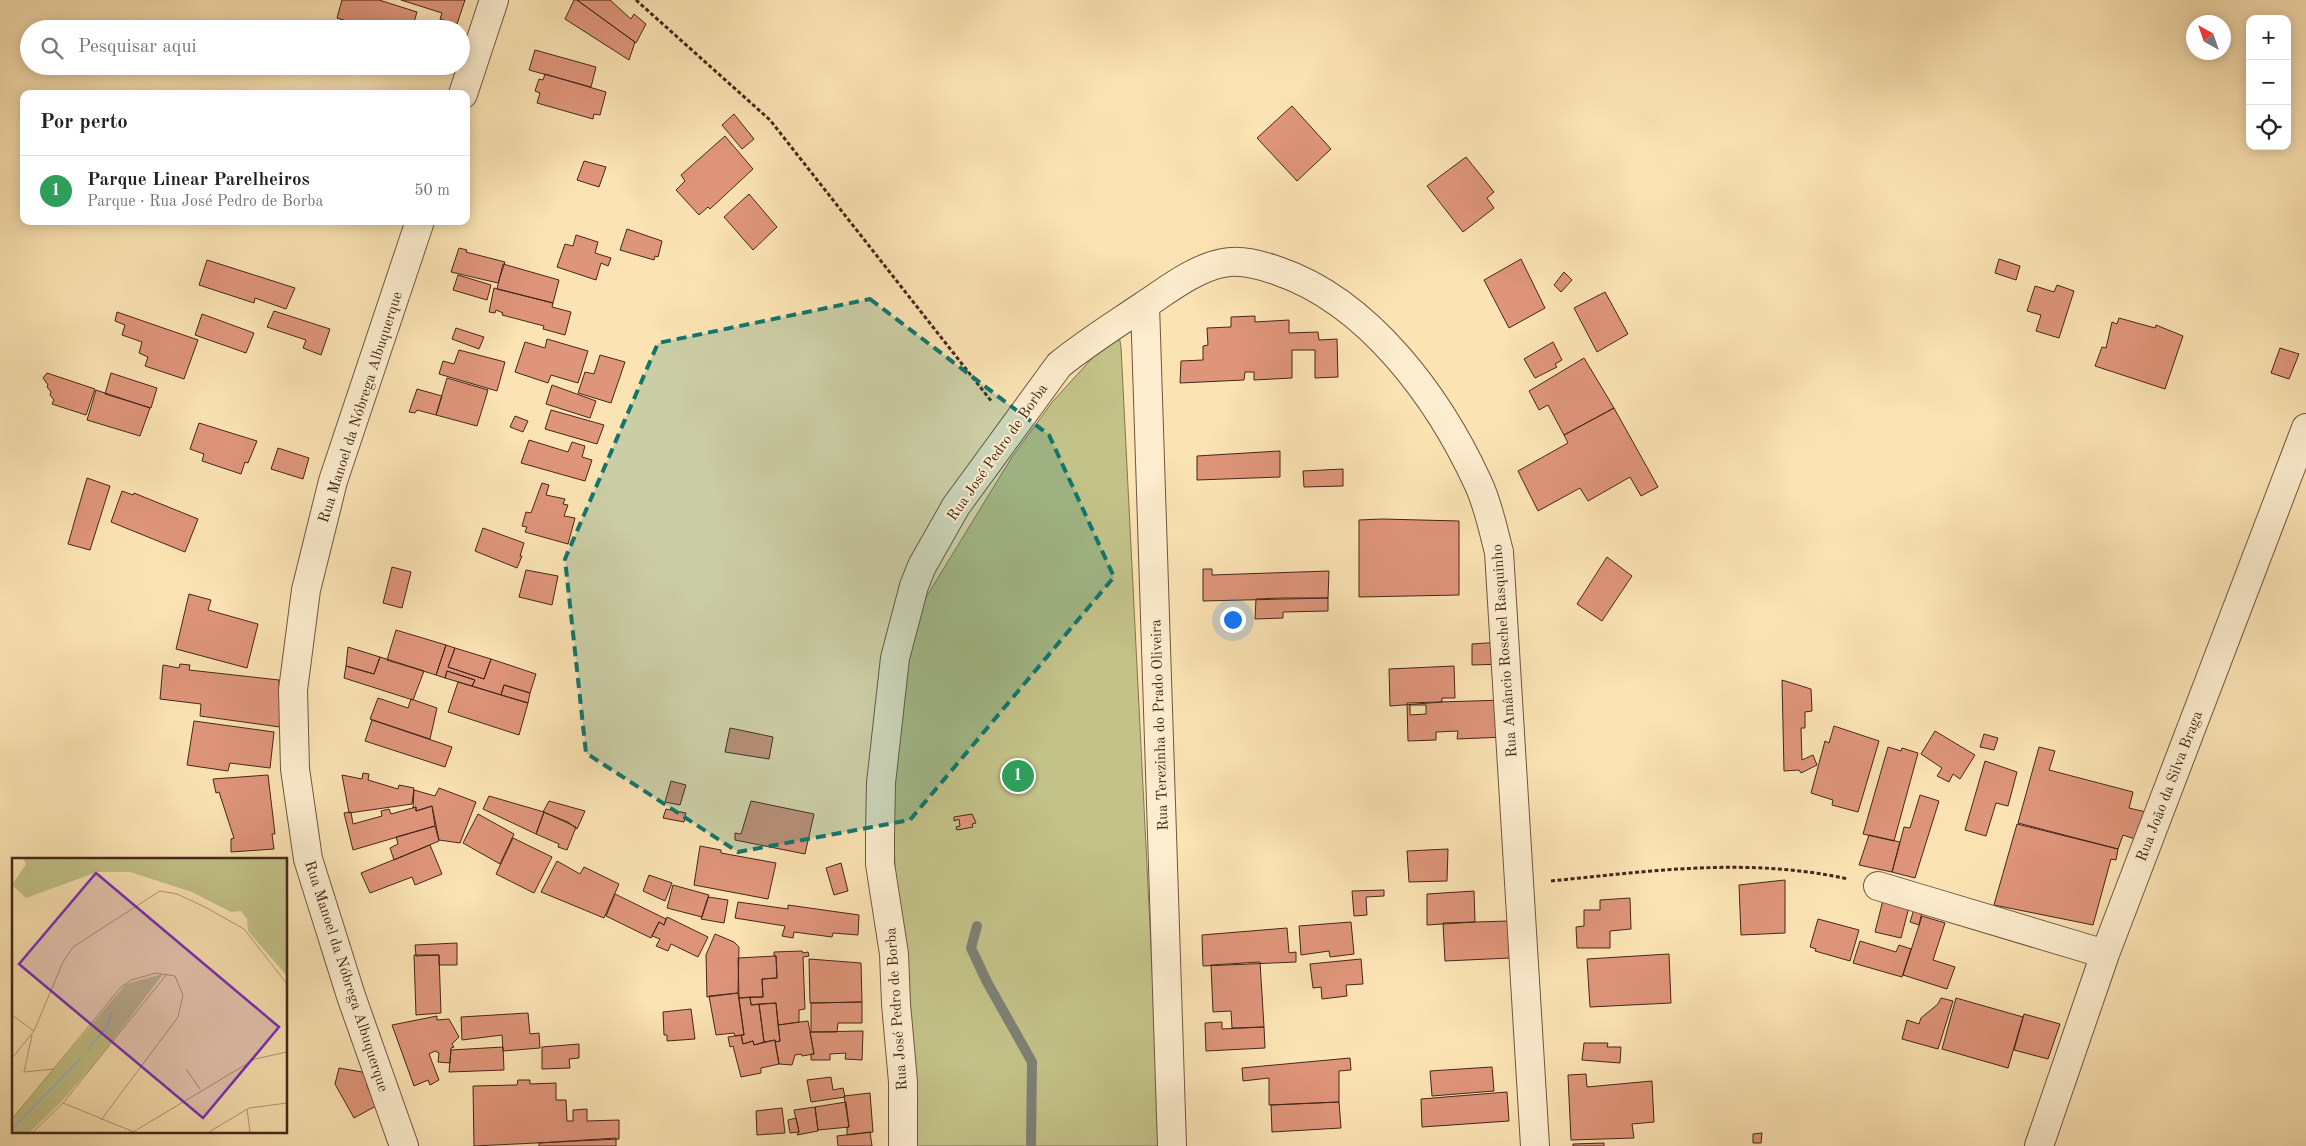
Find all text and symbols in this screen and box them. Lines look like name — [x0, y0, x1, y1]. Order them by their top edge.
north arrow — [2186, 15, 2231, 60]
map controls — [2246, 15, 2291, 150]
button: + — [2246, 15, 2291, 60]
search box — [20, 20, 470, 75]
icon: search — [38, 34, 66, 62]
text: Pesquisar aqui — [78, 38, 197, 57]
button: − — [2246, 60, 2291, 105]
button: locate — [2246, 105, 2291, 150]
text: Por perto — [40, 112, 128, 133]
text: Parque Linear Parelheiros — [87, 171, 310, 190]
text: 1 — [51, 183, 61, 199]
text: 50 m — [414, 183, 450, 199]
text: Parque · Rua José Pedro de Borba — [87, 194, 323, 210]
street label: Rua Manoel da Nóbrega Albuquerque — [317, 290, 406, 525]
street label: Rua José Pedro de Borba — [945, 381, 1052, 524]
street label: Rua Amâncio Roschel Rasquinho — [1491, 544, 1520, 758]
your location — [1220, 607, 1246, 633]
street label: Rua Terezinha do Prado Oliveira — [1149, 618, 1172, 831]
street label: Rua João da Silva Braga — [2135, 708, 2206, 864]
pin: 1 — [1002, 757, 1034, 795]
inset map — [12, 858, 288, 1134]
street label: Rua Manoel da Nóbrega Albuquerque — [301, 859, 390, 1094]
street label: Rua José Pedro de Borba — [884, 926, 911, 1091]

